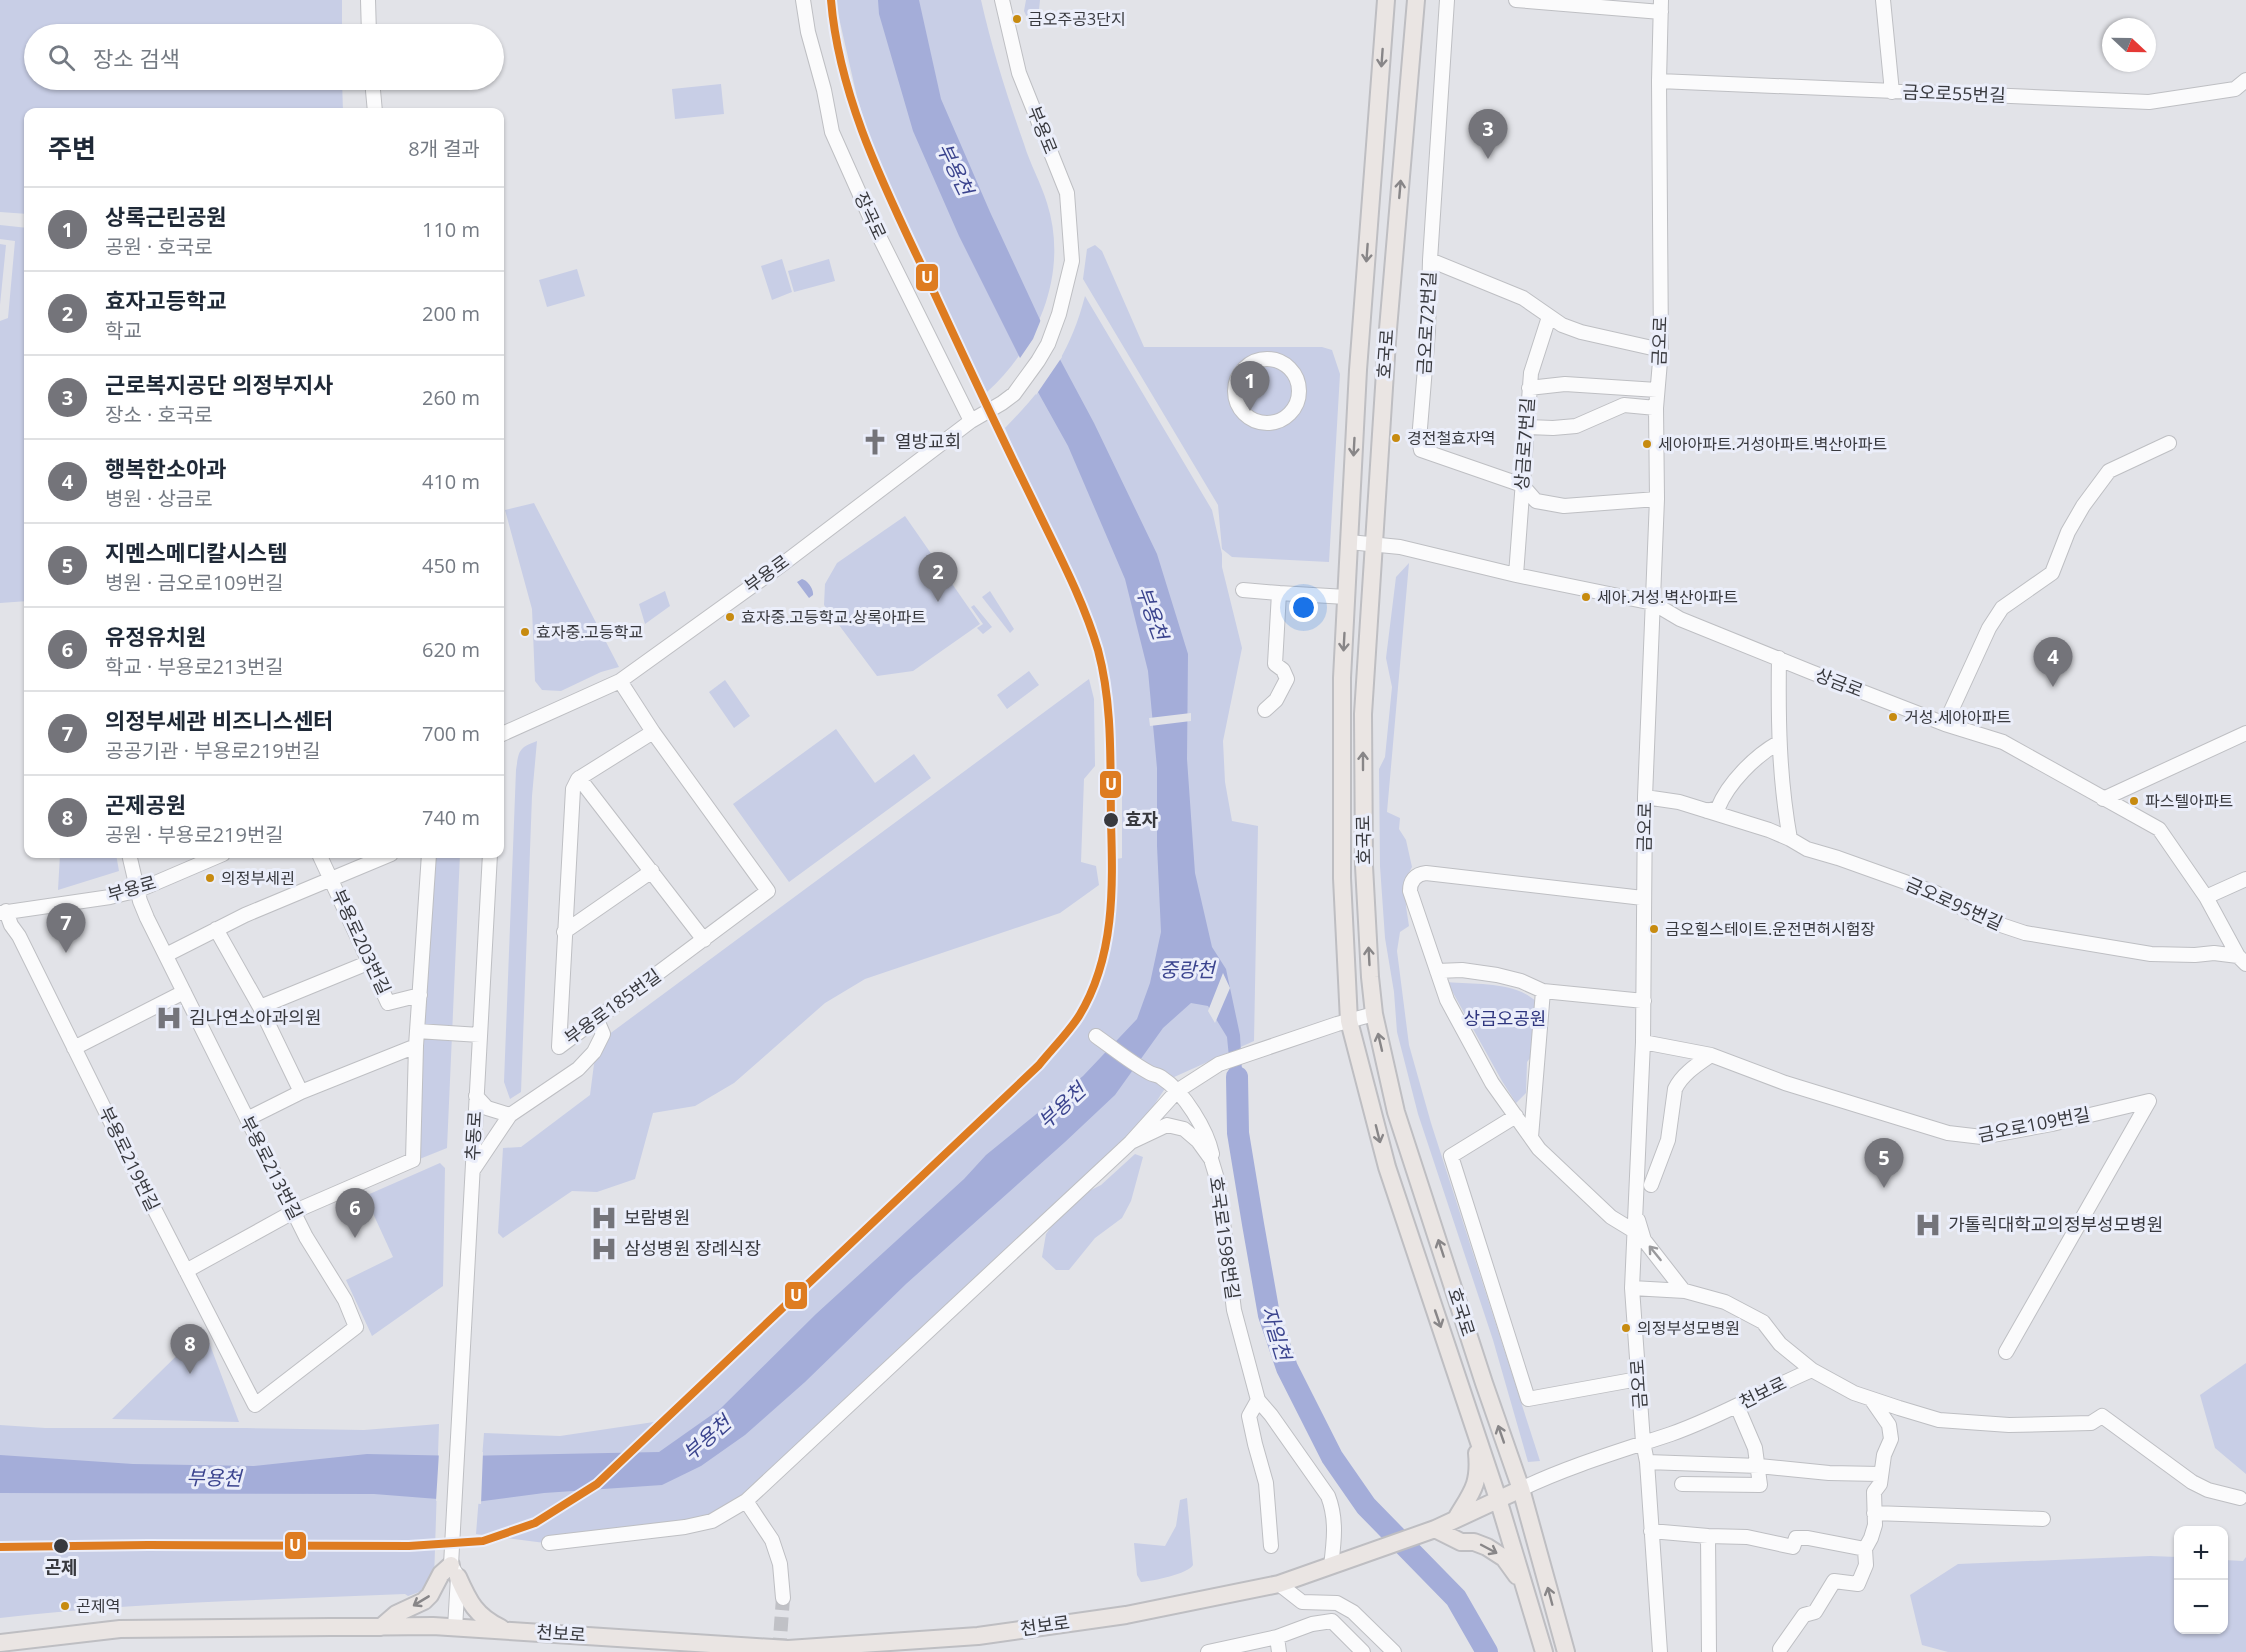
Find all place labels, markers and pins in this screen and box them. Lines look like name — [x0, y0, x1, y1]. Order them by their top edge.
place label: 금오주공3단지 — [1028, 8, 1125, 30]
marker: 금오주공3단지 — [1011, 13, 1023, 25]
pin: 3 — [1468, 110, 1508, 159]
pin: 1 — [1230, 362, 1270, 411]
church icon: 열방교회 — [860, 427, 890, 457]
place label: 경전철효자역 — [1407, 427, 1495, 449]
place label: 열방교회 — [895, 429, 961, 453]
marker: 경전철효자역 — [1390, 432, 1402, 444]
place label: 세아아파트.거성아파트.벽산아파트 — [1658, 433, 1887, 455]
marker: 세아아파트.거성아파트.벽산아파트 — [1641, 438, 1653, 450]
pin: 2 — [918, 552, 958, 602]
place label: 세아.거성.벽산아파트 — [1597, 586, 1738, 608]
marker: 세아.거성.벽산아파트 — [1580, 591, 1592, 603]
place label: 효자중.고등학교.상록아파트 — [741, 606, 926, 628]
marker: 효자중.고등학교.상록아파트 — [724, 611, 736, 623]
place label: 효자중.고등학교 — [536, 621, 643, 643]
marker: 효자중.고등학교 — [519, 626, 531, 638]
pin: 4 — [2034, 638, 2072, 687]
place label: 거성.세아아파트 — [1904, 706, 2011, 728]
marker: 거성.세아아파트 — [1887, 711, 1899, 723]
place label: 파스텔아파트 — [2145, 790, 2233, 812]
marker: 파스텔아파트 — [2128, 795, 2140, 807]
place label: 효자 — [1125, 807, 1159, 831]
marker: 효자 — [1102, 811, 1120, 829]
place label: 의정부세괸 — [221, 867, 295, 889]
marker: 의정부세괸 — [204, 872, 216, 884]
pin: 7 — [46, 904, 86, 953]
place label: 금오힐스테이트.운전면허시험장 — [1665, 918, 1876, 940]
marker: 금오힐스테이트.운전면허시험장 — [1648, 923, 1660, 935]
hospital icon: 김나연소아과의원 — [154, 1003, 184, 1033]
place label: 김나연소아과의원 — [189, 1005, 321, 1029]
pin: 5 — [1864, 1138, 1904, 1188]
pin: 6 — [336, 1188, 374, 1238]
hospital icon: 보람병원 — [589, 1203, 619, 1233]
place label: 보람병원 — [624, 1205, 690, 1229]
hospital icon: 가톨릭대학교의정부성모병원 — [1913, 1210, 1943, 1240]
place label: 가톨릭대학교의정부성모병원 — [1948, 1212, 2163, 1236]
hospital icon: 삼성병원 장례식장 — [589, 1234, 619, 1264]
place label: 삼성병원 장례식장 — [624, 1236, 761, 1260]
place label: 의정부성모병원 — [1637, 1317, 1740, 1339]
marker: 의정부성모병원 — [1620, 1322, 1632, 1334]
pin: 8 — [170, 1324, 210, 1374]
marker: 곤제 — [52, 1537, 70, 1555]
place label: 곤제 — [44, 1555, 78, 1579]
place label: 곤제역 — [76, 1595, 120, 1617]
marker: 곤제역 — [59, 1600, 71, 1612]

